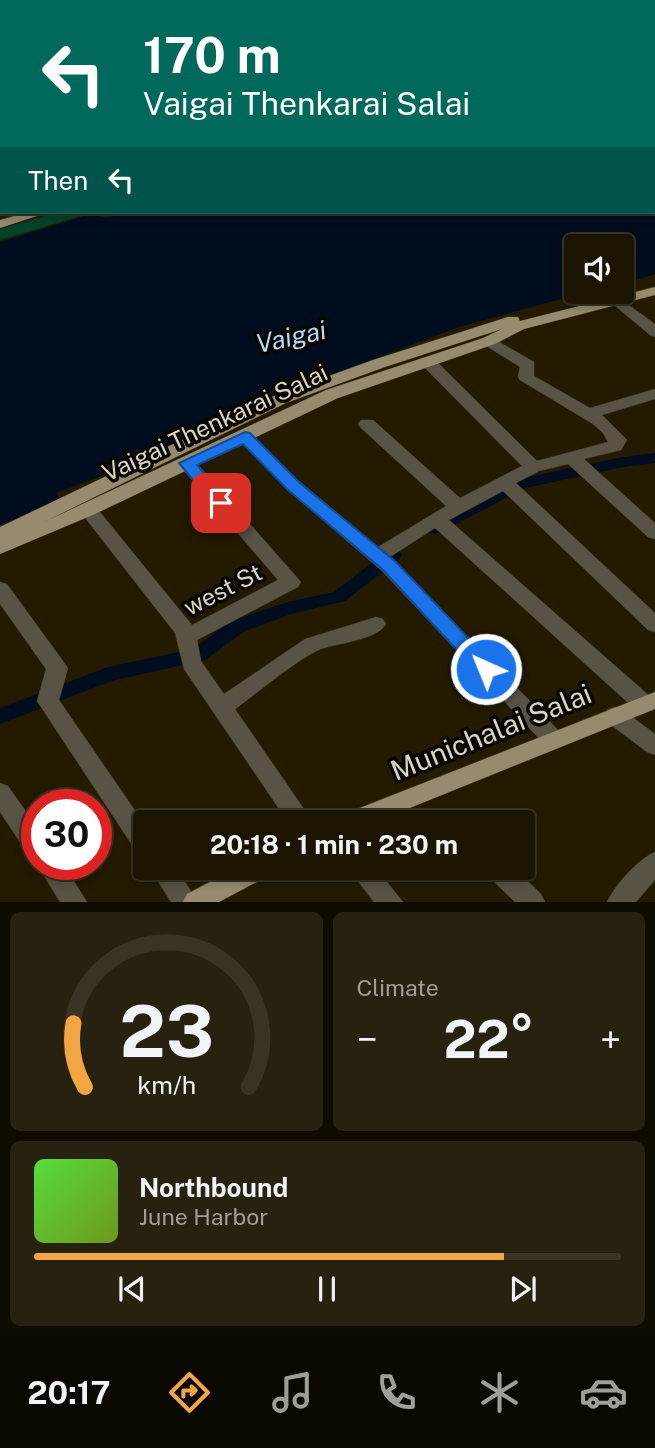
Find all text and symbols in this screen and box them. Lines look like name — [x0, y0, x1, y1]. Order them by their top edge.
text: 170 m — [143, 26, 281, 84]
icon: left — [28, 28, 119, 119]
text: Vaigai Thenkarai Salai — [143, 85, 470, 122]
icon: left — [102, 161, 140, 199]
text: Then — [28, 165, 88, 196]
map controls — [564, 234, 634, 304]
button: sound — [564, 234, 634, 304]
water label: Vaigai — [253, 314, 329, 359]
street label: Vaigai Thenkarai Salai — [97, 358, 332, 487]
pin — [191, 473, 251, 533]
icon: arrive — [202, 484, 240, 522]
street label: west St — [179, 558, 266, 621]
position arrow — [449, 632, 523, 706]
street label: Munichalai Salai — [386, 676, 596, 787]
speed limit sign: 30 — [21, 789, 112, 880]
text: 20:18 · 1 min · 230 m — [210, 829, 458, 860]
text: Climate — [357, 974, 439, 1001]
text: 23 — [119, 989, 214, 1074]
text: 22° — [443, 1009, 534, 1070]
text: − — [357, 1017, 378, 1062]
text: + — [600, 1017, 621, 1062]
text: km/h — [137, 1070, 196, 1100]
text: Northbound — [139, 1172, 288, 1203]
text: June Harbor — [139, 1203, 268, 1230]
icon: previous — [113, 1270, 151, 1308]
icon: pause — [308, 1270, 346, 1308]
icon: next — [504, 1270, 542, 1308]
icon: directions — [165, 1368, 214, 1417]
icon: music — [268, 1368, 317, 1417]
icon: phone — [372, 1368, 421, 1417]
icon: climate — [475, 1368, 524, 1417]
icon: car — [579, 1368, 628, 1417]
text: 20:17 — [27, 1374, 111, 1411]

